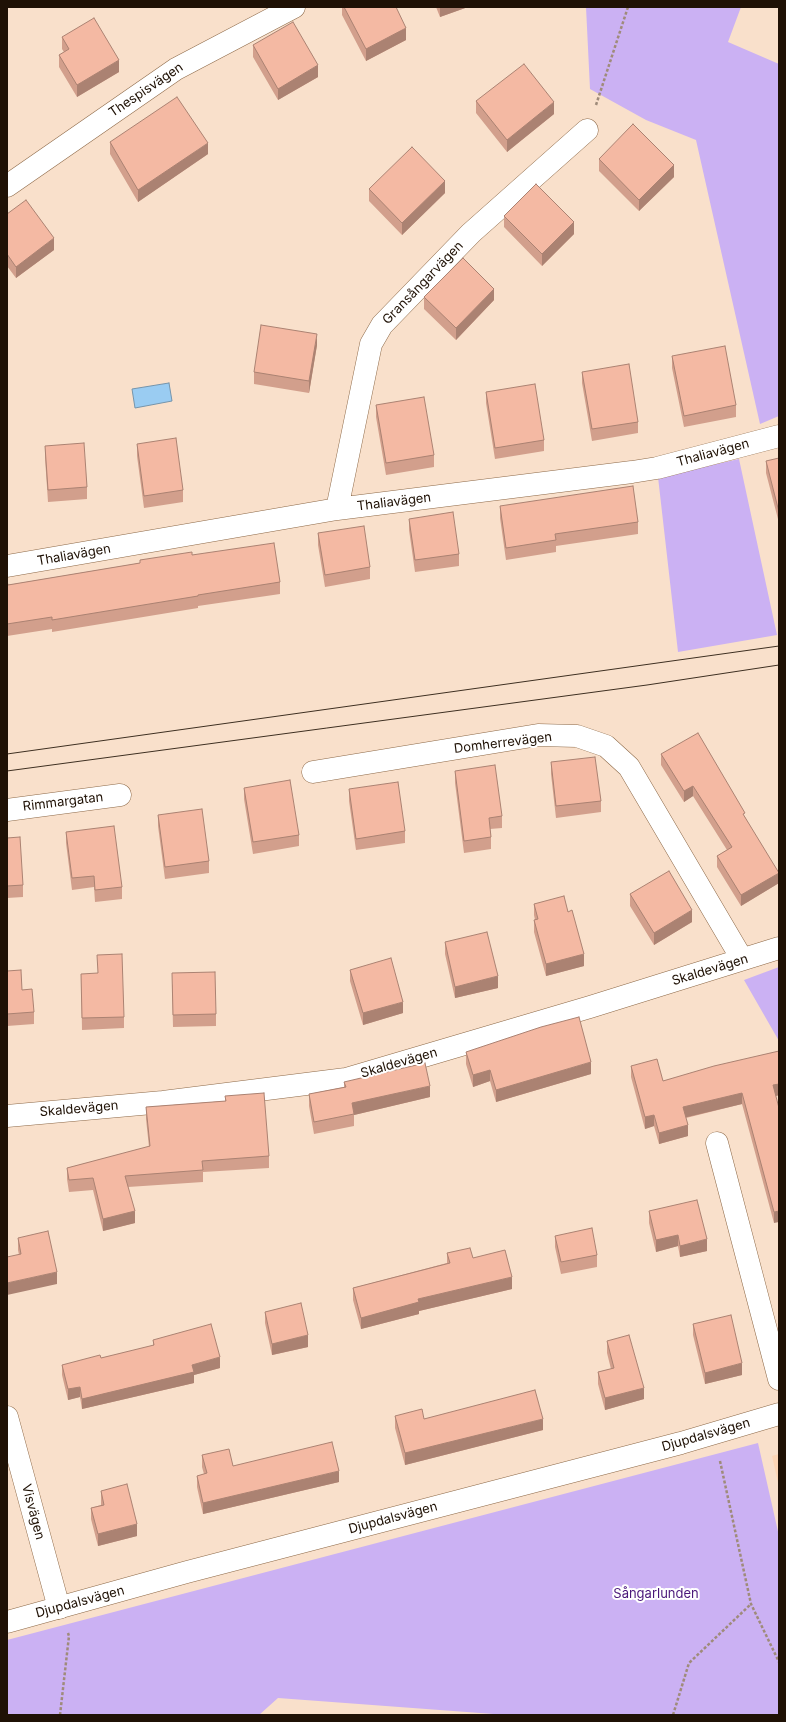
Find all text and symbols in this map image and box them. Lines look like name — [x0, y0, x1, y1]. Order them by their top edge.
street label: Thespisvägen — [106, 59, 186, 121]
street label: Gransångarvägen — [379, 238, 467, 328]
street label: Thaliavägen — [675, 436, 751, 470]
street label: Thaliavägen — [356, 490, 432, 514]
street label: Thaliavägen — [36, 541, 112, 569]
street label: Domherrevägen — [453, 729, 553, 757]
street label: Rimmargatan — [22, 789, 104, 815]
street label: Skaldevägen — [670, 951, 750, 989]
street label: Skaldevägen — [359, 1045, 439, 1081]
street label: Skaldevägen — [39, 1098, 119, 1120]
street label: Djupdalsvägen — [660, 1415, 752, 1455]
street label: Visvägen — [18, 1483, 48, 1541]
street label: Djupdalsvägen — [347, 1499, 439, 1537]
street label: Djupdalsvägen — [34, 1583, 126, 1621]
park label: Sångarlunden — [613, 1586, 699, 1602]

